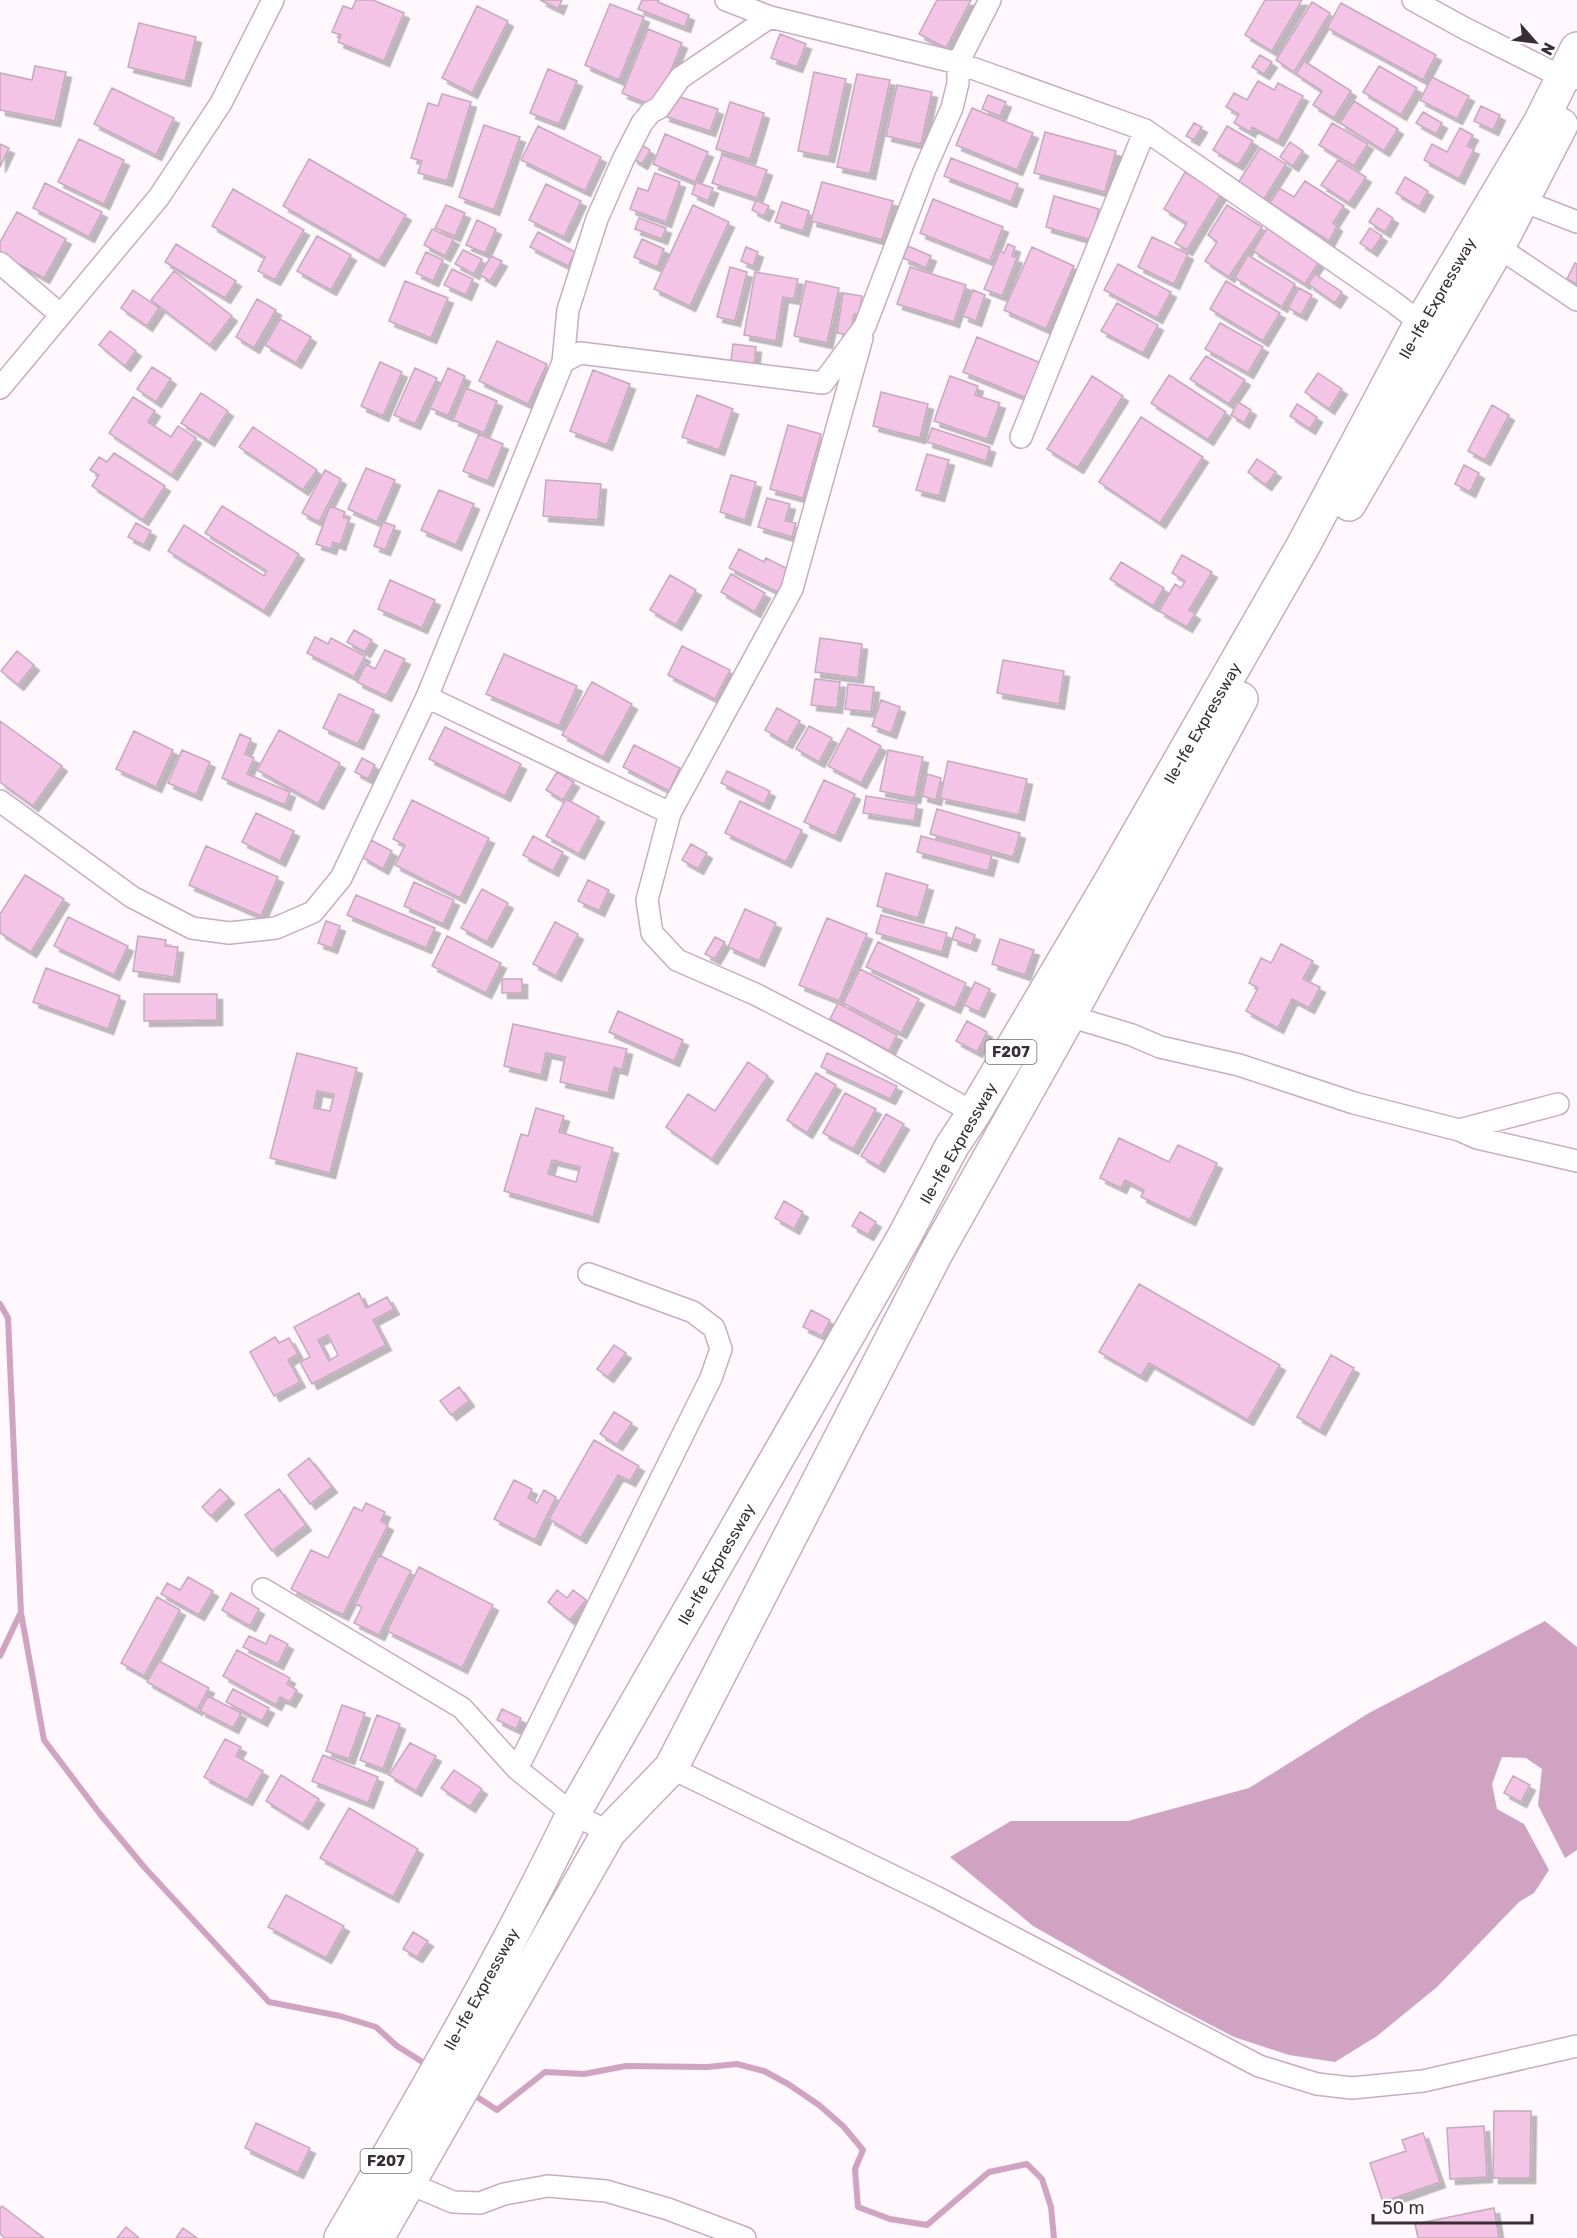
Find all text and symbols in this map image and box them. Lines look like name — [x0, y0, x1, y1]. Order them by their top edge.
north arrow — [1505, 12, 1565, 72]
text: N — [1537, 39, 1559, 58]
street label: Ile-Ife Expressway — [1395, 234, 1480, 362]
street label: Ile-Ife Expressway — [1160, 659, 1245, 787]
road number: F207 — [986, 1040, 1036, 1064]
street label: Ile-Ife Expressway — [916, 1079, 1001, 1207]
street label: Ile-Ife Expressway — [674, 1500, 759, 1628]
street label: Ile-Ife Expressway — [440, 1925, 523, 2054]
road number: F207 — [360, 2149, 412, 2173]
scale bar — [1373, 2187, 1532, 2225]
text: 50 m — [1382, 2197, 1425, 2219]

